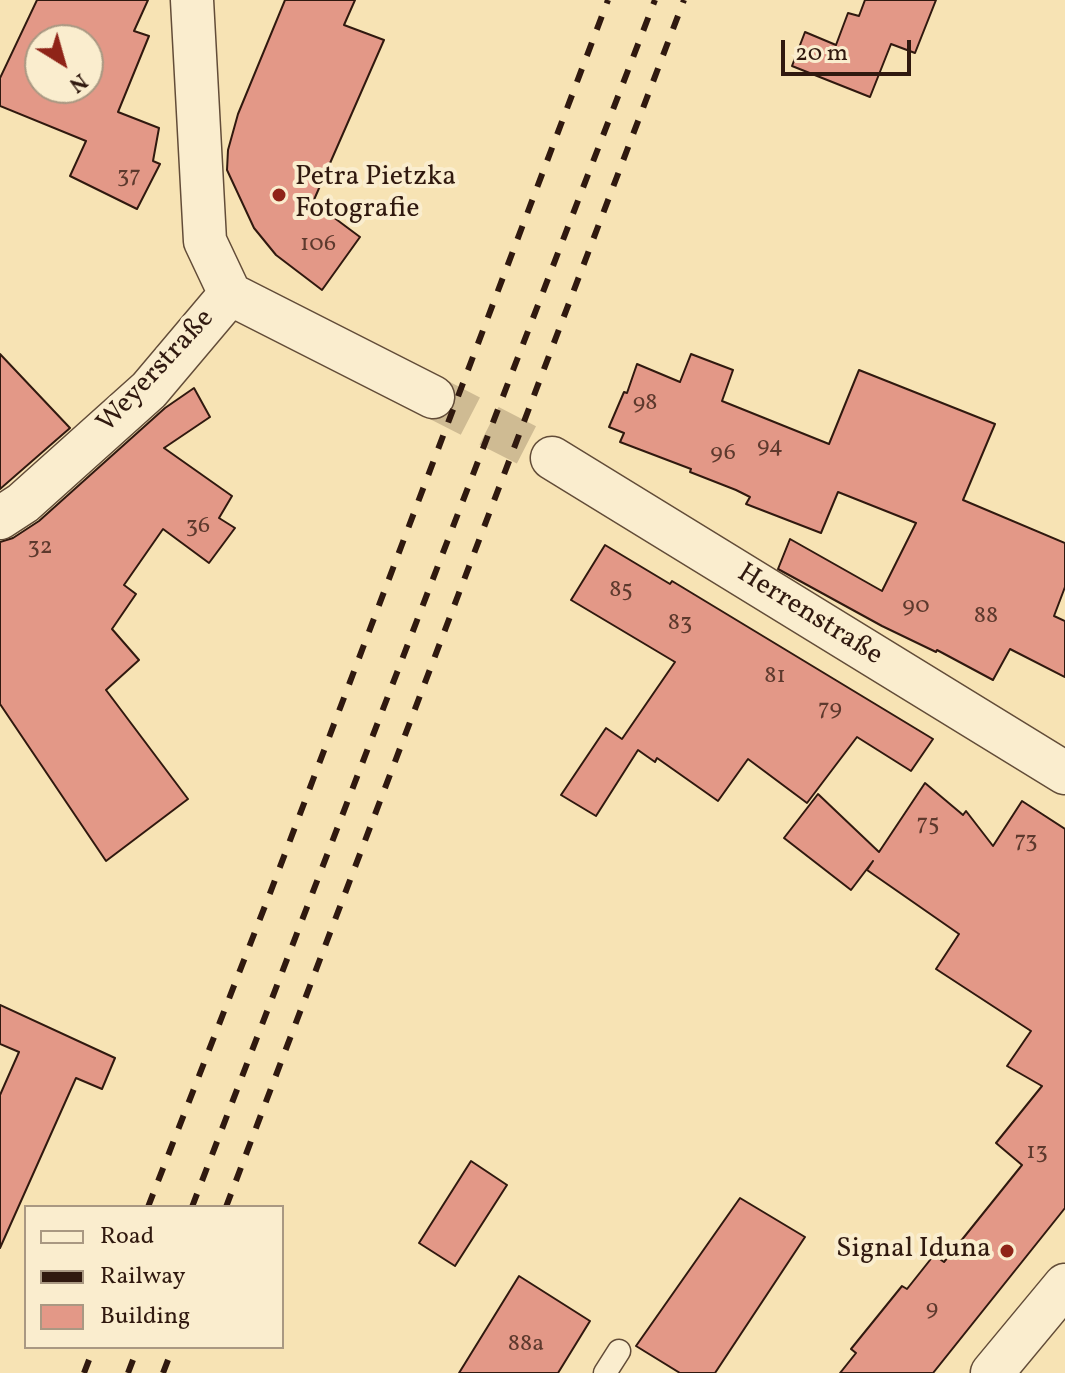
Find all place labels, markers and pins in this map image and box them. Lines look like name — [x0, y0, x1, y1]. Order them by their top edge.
place label: Petra Pietzka Fotografie — [295, 162, 456, 228]
marker: Petra Pietzka Fotografie — [270, 186, 288, 204]
place label: Signal Iduna — [836, 1234, 991, 1268]
marker: Signal Iduna — [998, 1242, 1016, 1260]

